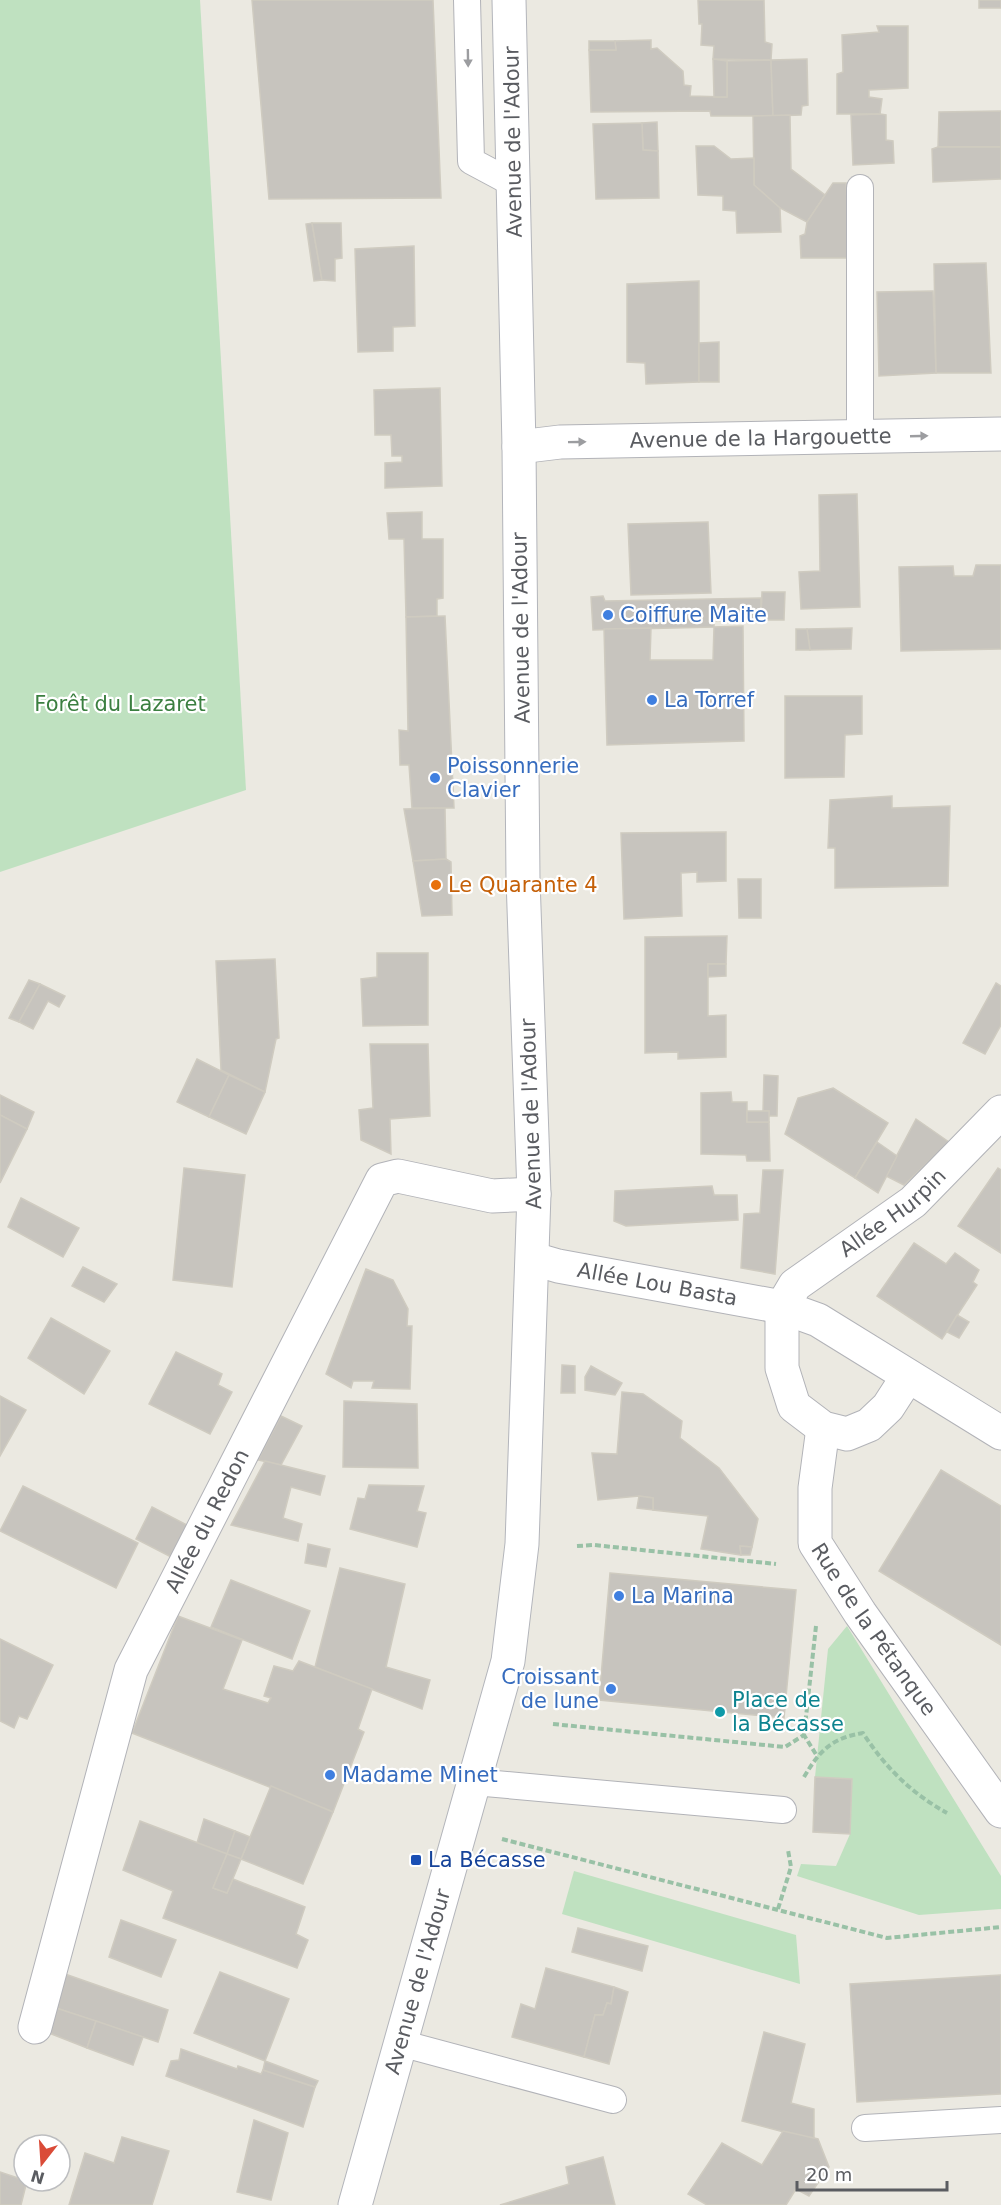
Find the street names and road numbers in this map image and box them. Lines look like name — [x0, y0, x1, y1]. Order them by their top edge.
street label: Avenue de l'Adour — [499, 46, 527, 238]
street label: Avenue de la Hargouette — [630, 424, 892, 453]
street label: Avenue de l'Adour — [507, 532, 535, 724]
street label: Avenue de l'Adour — [516, 1018, 546, 1210]
street label: Allée Hurpin — [835, 1164, 951, 1262]
street label: Allée Lou Basta — [575, 1258, 739, 1311]
street label: Allée du Redon — [161, 1445, 254, 1597]
street label: Rue de la Pétanque — [806, 1539, 941, 1720]
street label: Avenue de l'Adour — [380, 1886, 455, 2077]

